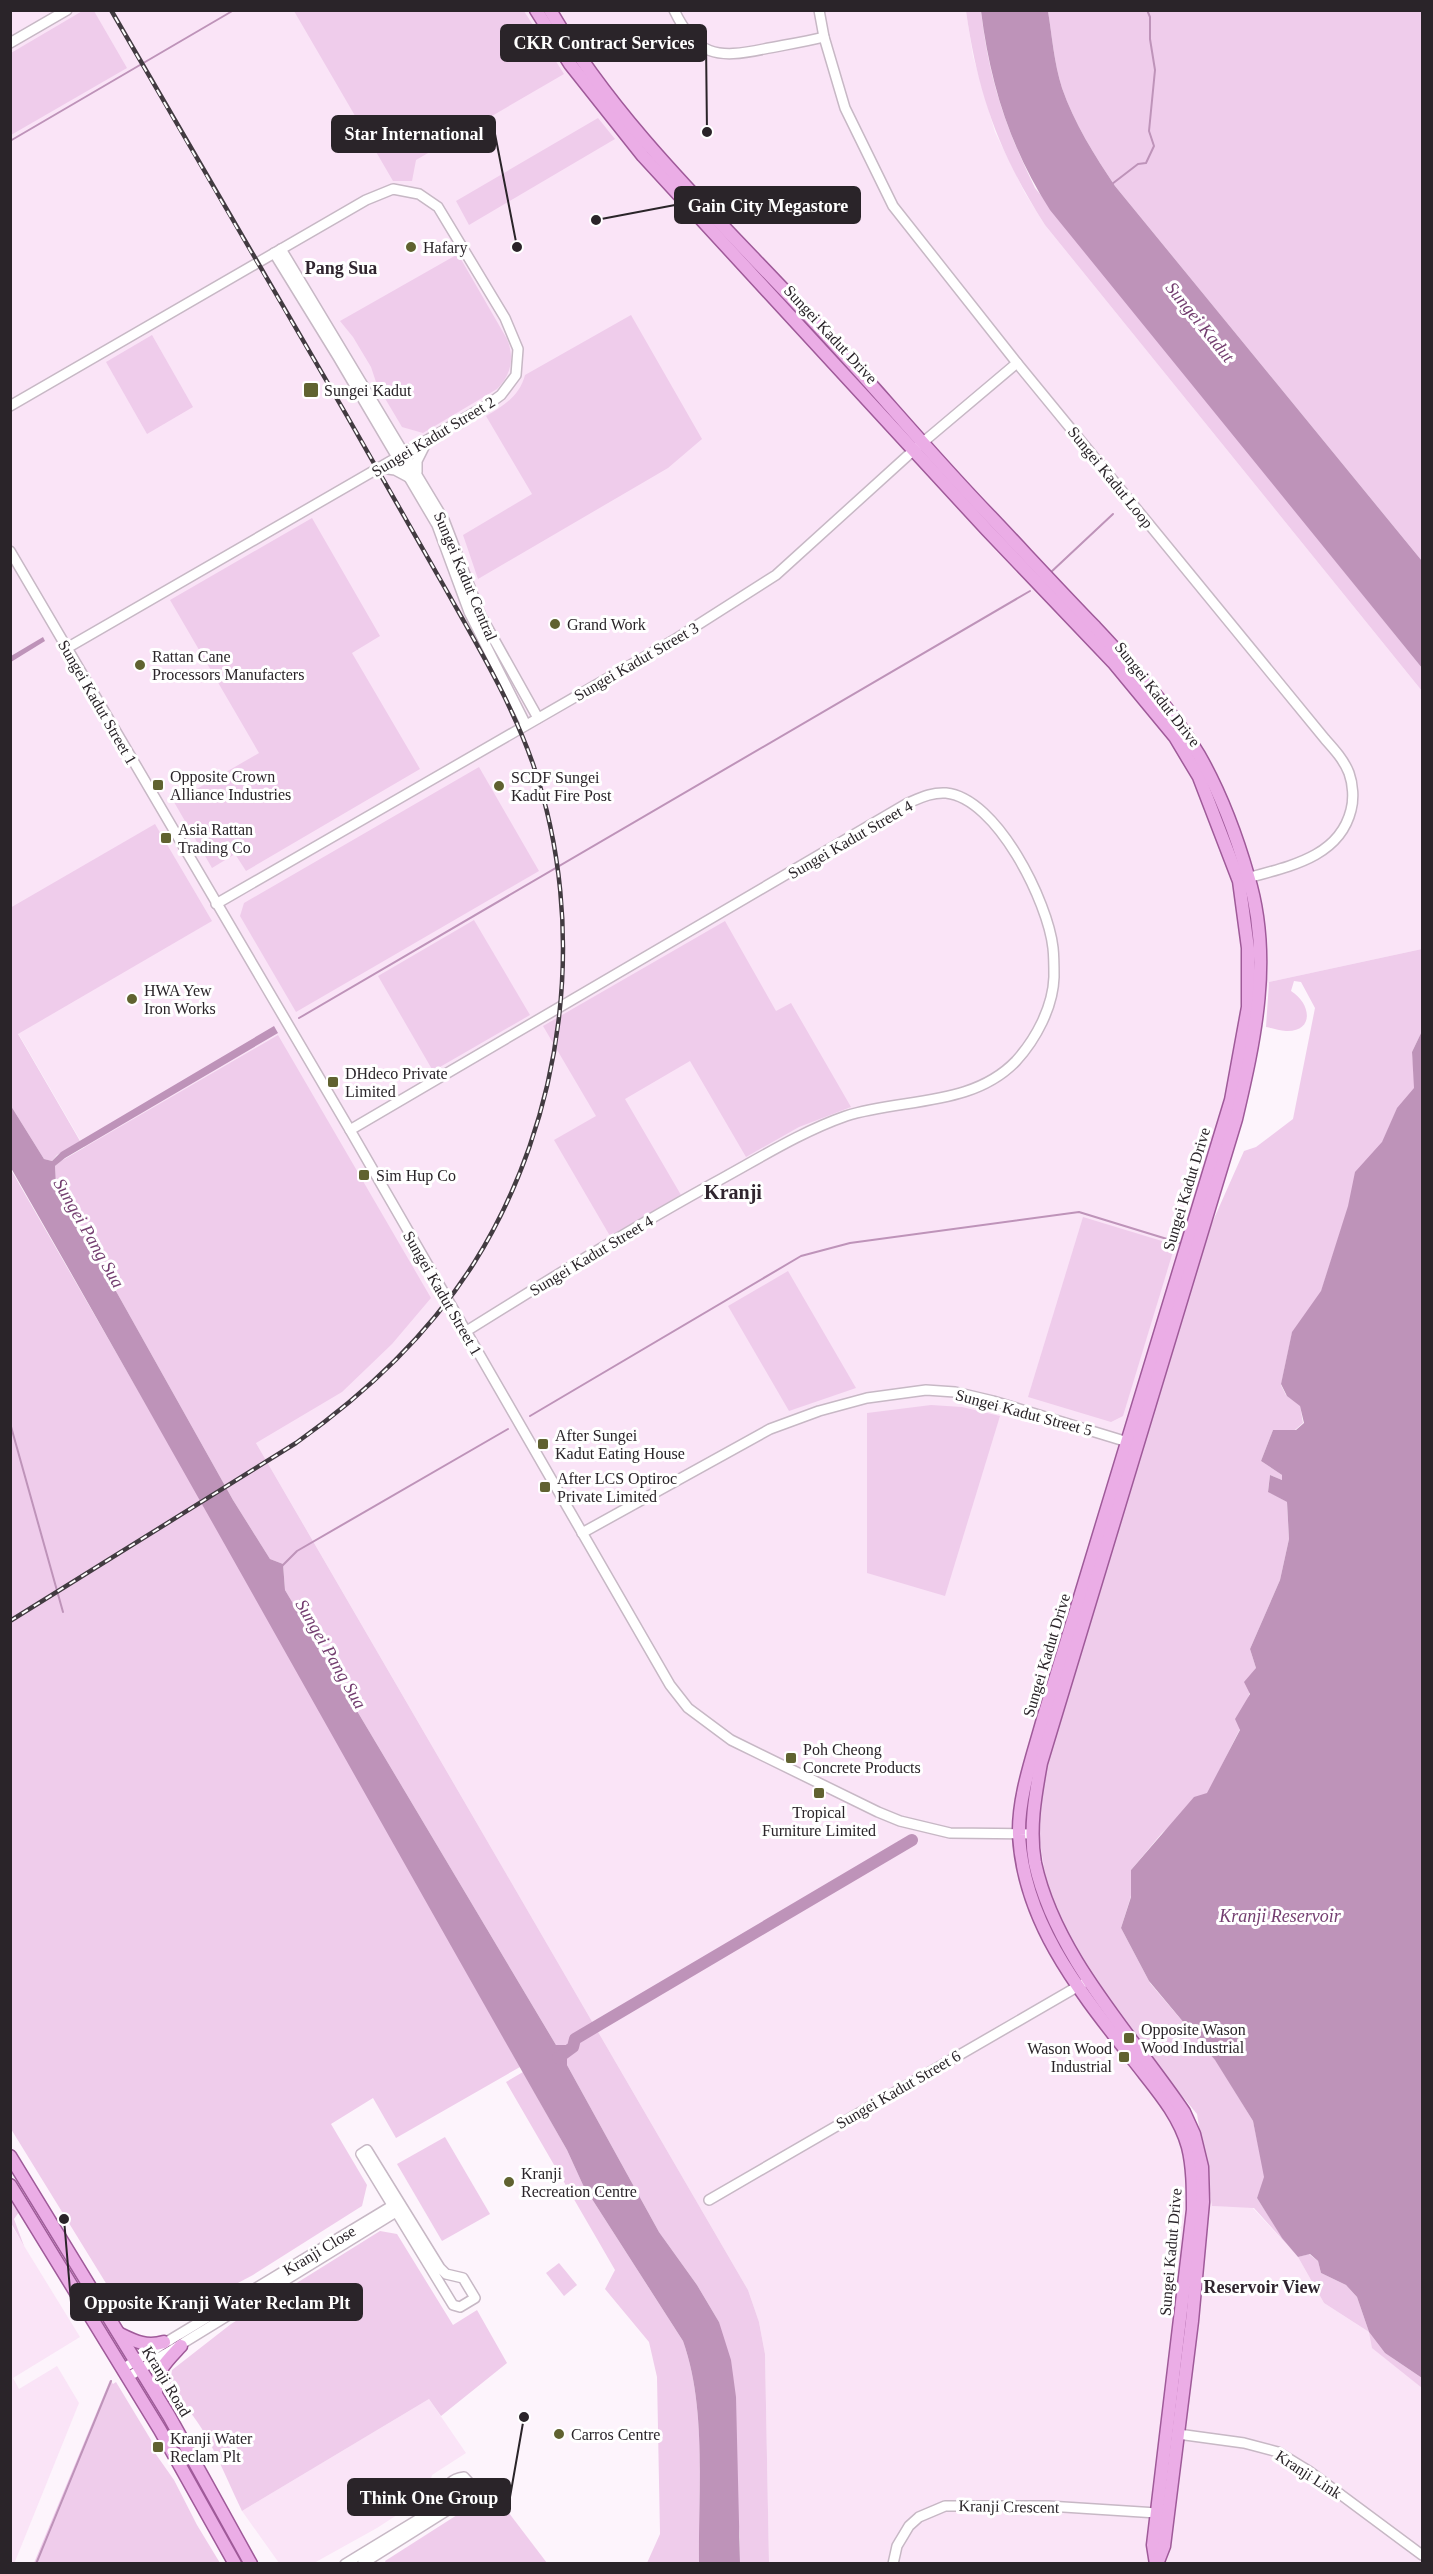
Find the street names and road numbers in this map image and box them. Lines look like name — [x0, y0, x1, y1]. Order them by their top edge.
street label: Sungei Kadut Drive — [780, 282, 880, 388]
street label: Sungei Kadut Street 2 — [369, 393, 499, 481]
street label: Sungei Kadut Loop — [1064, 423, 1157, 532]
street label: Sungei Kadut Central — [430, 509, 501, 644]
street label: Sungei Kadut Street 3 — [571, 619, 702, 705]
street label: Sungei Kadut Street 1 — [54, 637, 140, 768]
street label: Sungei Kadut Drive — [1111, 639, 1204, 751]
street label: Sungei Kadut Street 4 — [785, 797, 916, 883]
street label: Sungei Kadut Drive — [1160, 1125, 1214, 1253]
street label: Sungei Kadut Street 4 — [527, 1212, 657, 1300]
street label: Sungei Kadut Street 1 — [399, 1228, 485, 1359]
street label: Sungei Kadut Street 5 — [953, 1386, 1094, 1440]
street label: Sungei Kadut Drive — [1020, 1591, 1074, 1719]
street label: Sungei Kadut Street 6 — [833, 2047, 964, 2133]
street label: Sungei Kadut Drive — [1156, 2188, 1186, 2317]
street label: Kranji Close — [280, 2222, 359, 2280]
street label: Kranji Road — [138, 2343, 194, 2420]
street label: Kranji Link — [1272, 2447, 1345, 2503]
street label: Kranji Crescent — [958, 2497, 1060, 2517]

